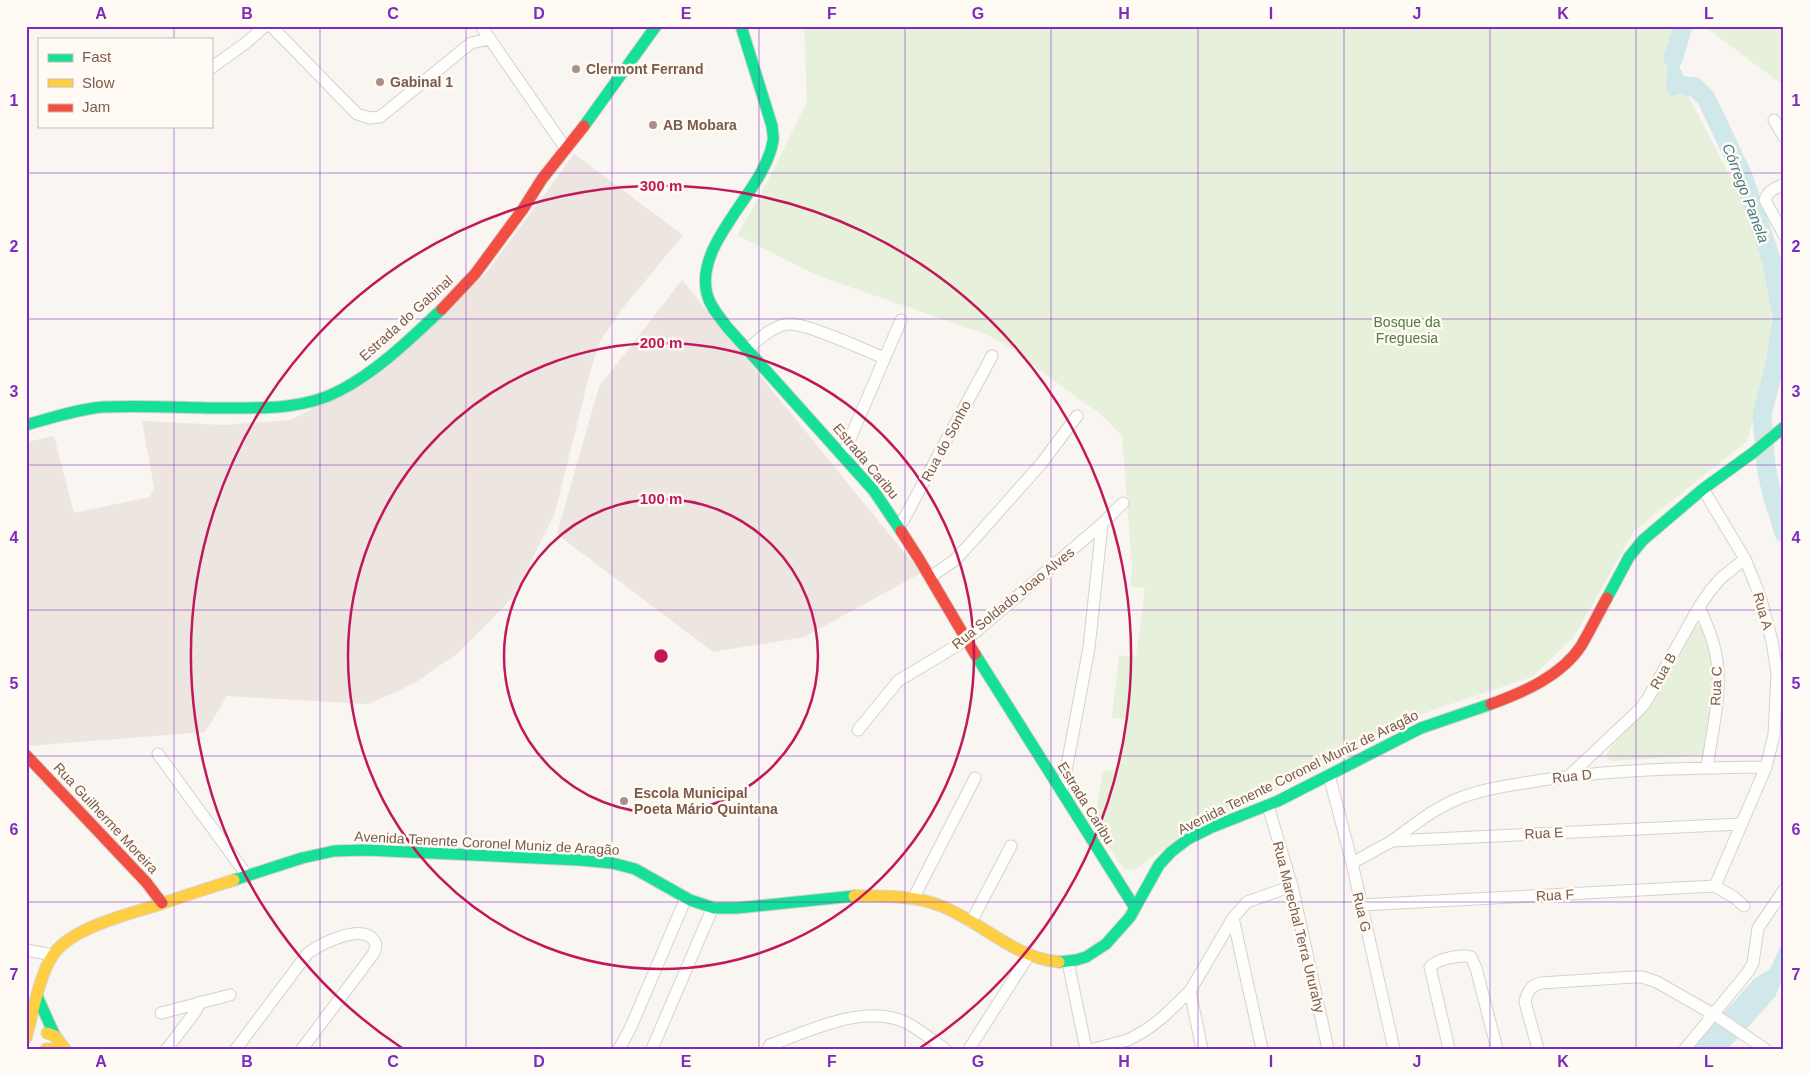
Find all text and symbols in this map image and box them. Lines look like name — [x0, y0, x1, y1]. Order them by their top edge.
text: A — [95, 5, 107, 22]
text: B — [241, 5, 253, 22]
text: C — [387, 5, 399, 22]
text: D — [533, 5, 545, 22]
text: E — [681, 5, 692, 22]
text: F — [827, 5, 837, 22]
text: G — [972, 5, 984, 22]
text: H — [1118, 5, 1130, 22]
text: I — [1269, 5, 1273, 22]
text: J — [1413, 5, 1421, 22]
text: K — [1557, 5, 1569, 22]
text: L — [1704, 5, 1714, 22]
legend — [38, 38, 212, 128]
text: Fast — [82, 48, 112, 65]
place label: Clermont Ferrand — [586, 61, 703, 77]
marker: Clermont Ferrand — [570, 63, 582, 75]
text: Slow — [82, 74, 115, 91]
place label: Gabinal 1 — [390, 74, 453, 90]
marker: Gabinal 1 — [374, 76, 386, 88]
text: 1 — [10, 92, 19, 109]
text: 1 — [1792, 92, 1801, 109]
text: Jam — [82, 98, 110, 115]
place label: AB Mobara — [663, 117, 737, 133]
marker: AB Mobara — [647, 119, 659, 131]
water label: Córrego Panela — [1719, 141, 1773, 245]
text: 300 m — [640, 177, 682, 194]
text: 2 — [10, 238, 19, 255]
text: 2 — [1792, 238, 1801, 255]
street label: Estrada do Gabinal — [356, 272, 456, 364]
park label: Bosque da Freguesia — [1374, 314, 1441, 346]
text: 200 m — [640, 334, 682, 351]
text: 3 — [10, 383, 19, 400]
text: 3 — [1792, 383, 1801, 400]
street label: Rua do Sonho — [918, 398, 974, 484]
street label: Estrada Caribu — [830, 420, 902, 502]
text: 100 m — [640, 490, 682, 507]
text: 4 — [10, 529, 19, 546]
text: 4 — [1792, 529, 1801, 546]
street label: Rua Soldado Joao Alves — [949, 544, 1077, 652]
street label: Rua A — [1750, 590, 1776, 632]
centre of rings — [652, 647, 670, 665]
street label: Rua B — [1647, 650, 1679, 692]
street label: Rua C — [1707, 666, 1725, 706]
text: 5 — [10, 675, 19, 692]
text: 5 — [1792, 675, 1801, 692]
street label: Avenida Tenente Coronel Muniz de Aragão — [1175, 706, 1421, 837]
street label: Rua Guilherme Moreira — [51, 759, 162, 877]
street label: Estrada Caribu — [1054, 759, 1118, 847]
street label: Rua D — [1551, 766, 1593, 786]
place label: Escola Municipal Poeta Mário Quintana — [634, 785, 778, 817]
marker: Escola Municipal Poeta Mário Quintana — [618, 795, 630, 807]
text: 6 — [10, 821, 19, 838]
text: 6 — [1792, 821, 1801, 838]
street label: Rua E — [1524, 824, 1564, 842]
street label: Avenida Tenente Coronel Muniz de Aragão — [354, 828, 620, 858]
street label: Rua Marechal Terra Ururahy — [1270, 839, 1328, 1015]
street label: Rua F — [1536, 886, 1574, 904]
street label: Rua G — [1350, 890, 1374, 934]
text: 7 — [10, 966, 19, 983]
text: 7 — [1792, 966, 1801, 983]
text: A — [95, 1053, 107, 1070]
text: B — [241, 1053, 253, 1070]
text: C — [387, 1053, 399, 1070]
text: D — [533, 1053, 545, 1070]
text: E — [681, 1053, 692, 1070]
text: F — [827, 1053, 837, 1070]
text: G — [972, 1053, 984, 1070]
text: H — [1118, 1053, 1130, 1070]
text: I — [1269, 1053, 1273, 1070]
text: J — [1413, 1053, 1421, 1070]
text: K — [1557, 1053, 1569, 1070]
text: L — [1704, 1053, 1714, 1070]

